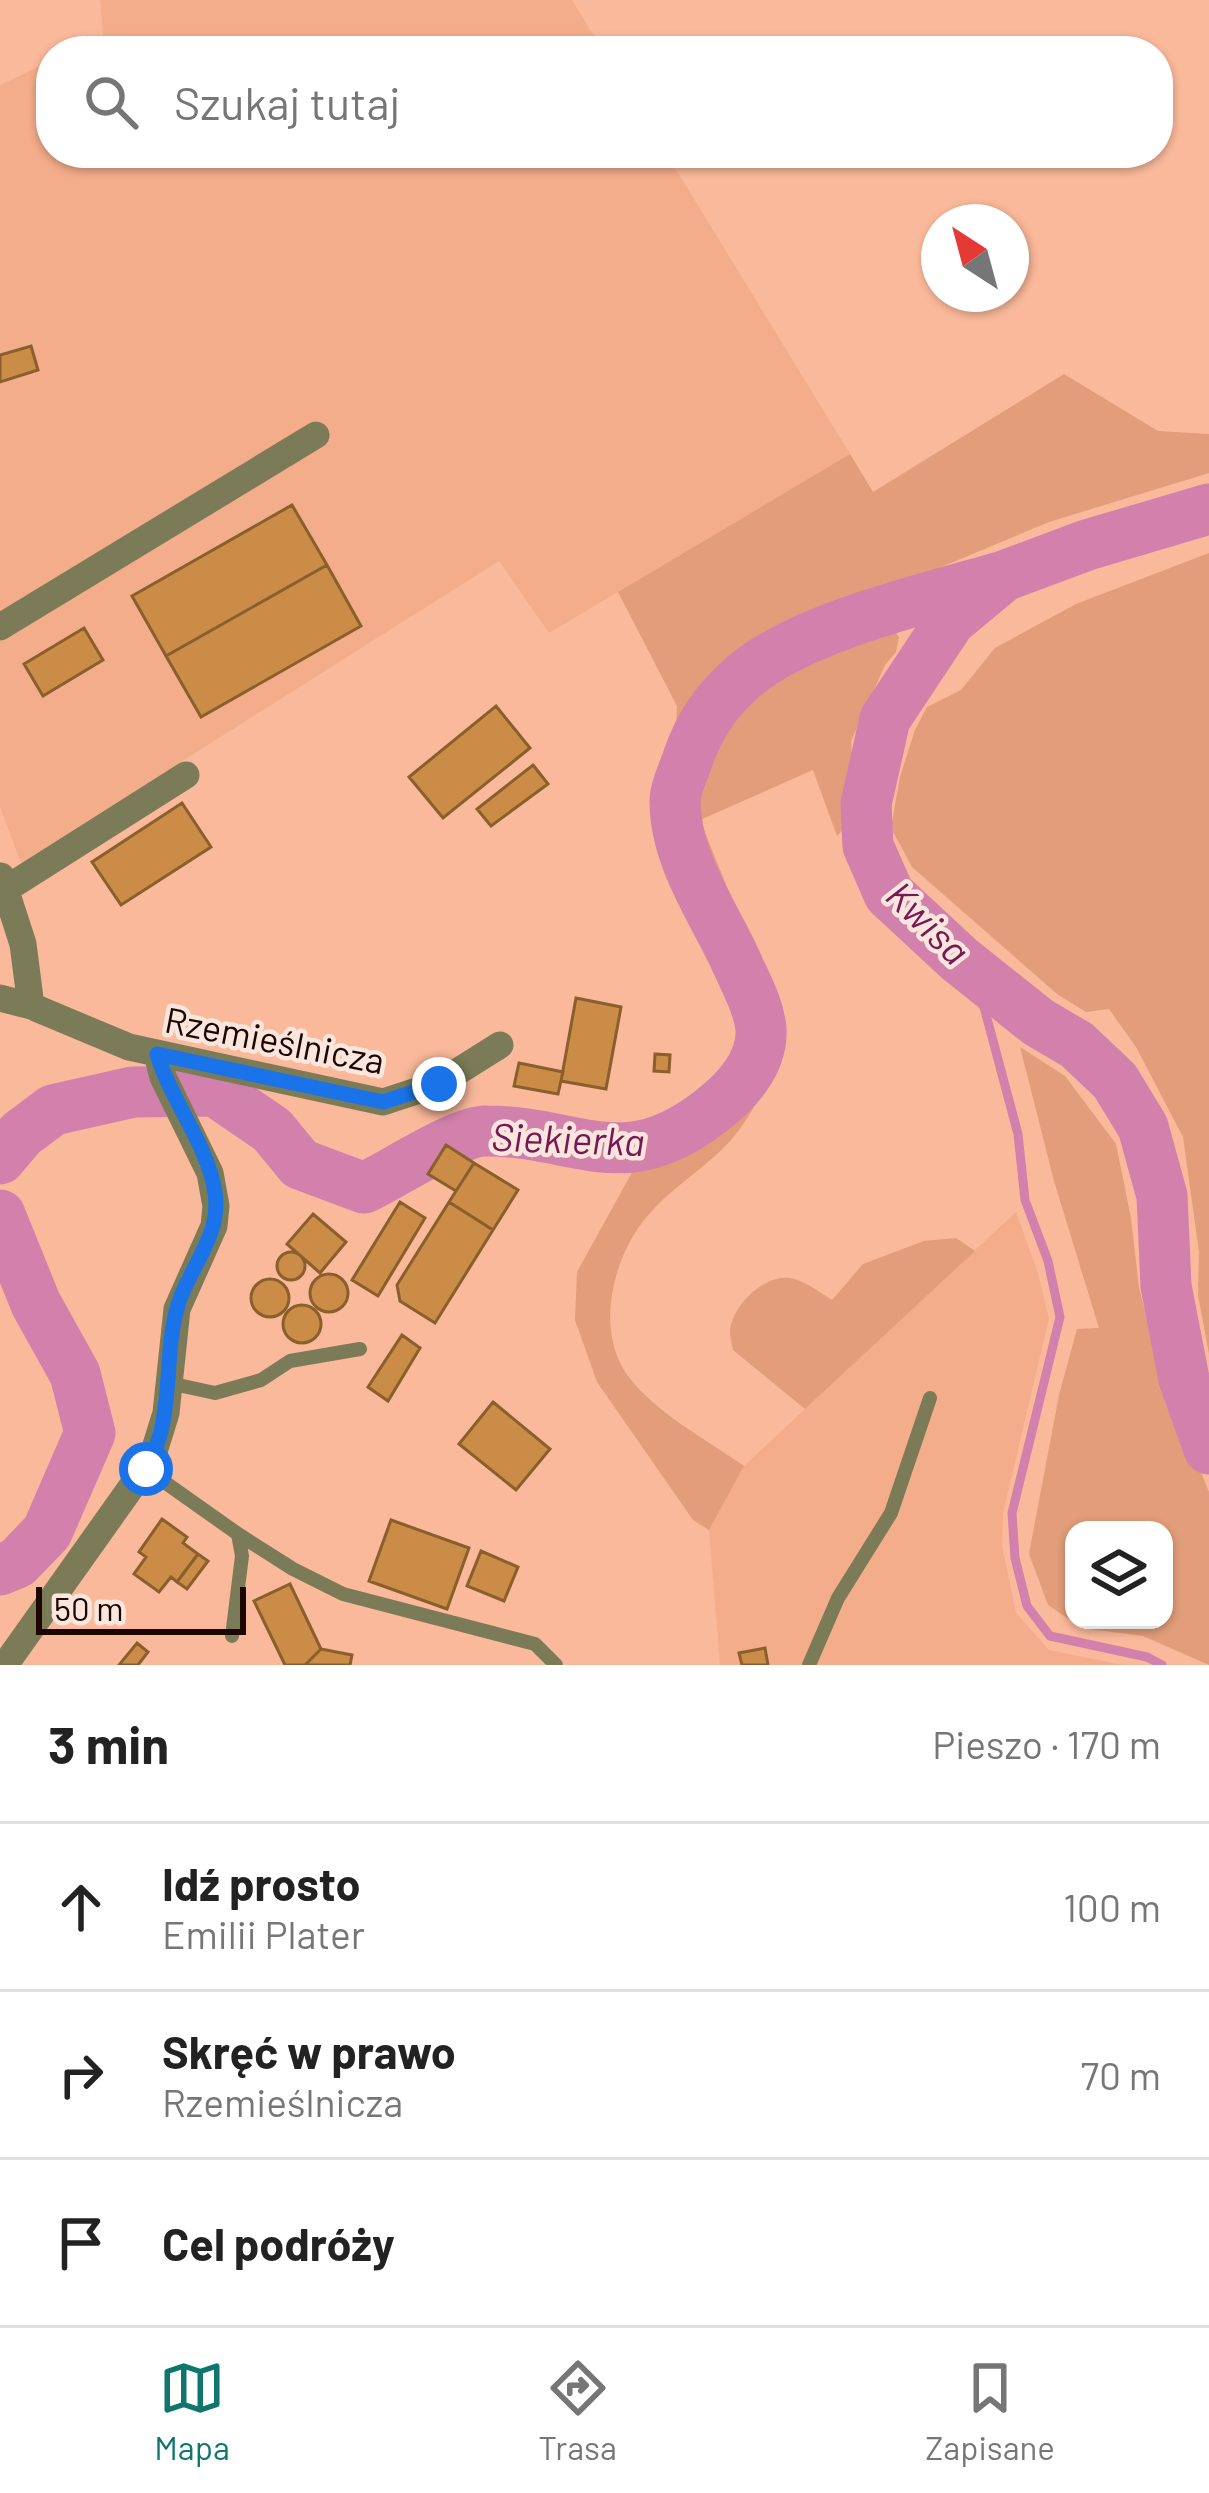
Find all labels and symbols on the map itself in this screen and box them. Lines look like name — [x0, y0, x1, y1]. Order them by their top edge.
north arrow — [921, 204, 1029, 312]
water label: Kwisa — [878, 871, 980, 973]
street label: Rzemieślnicza — [162, 997, 388, 1081]
route end — [412, 1057, 466, 1111]
water label: Siekierka — [490, 1112, 646, 1164]
route start — [119, 1442, 173, 1496]
scale bar — [36, 1581, 246, 1634]

